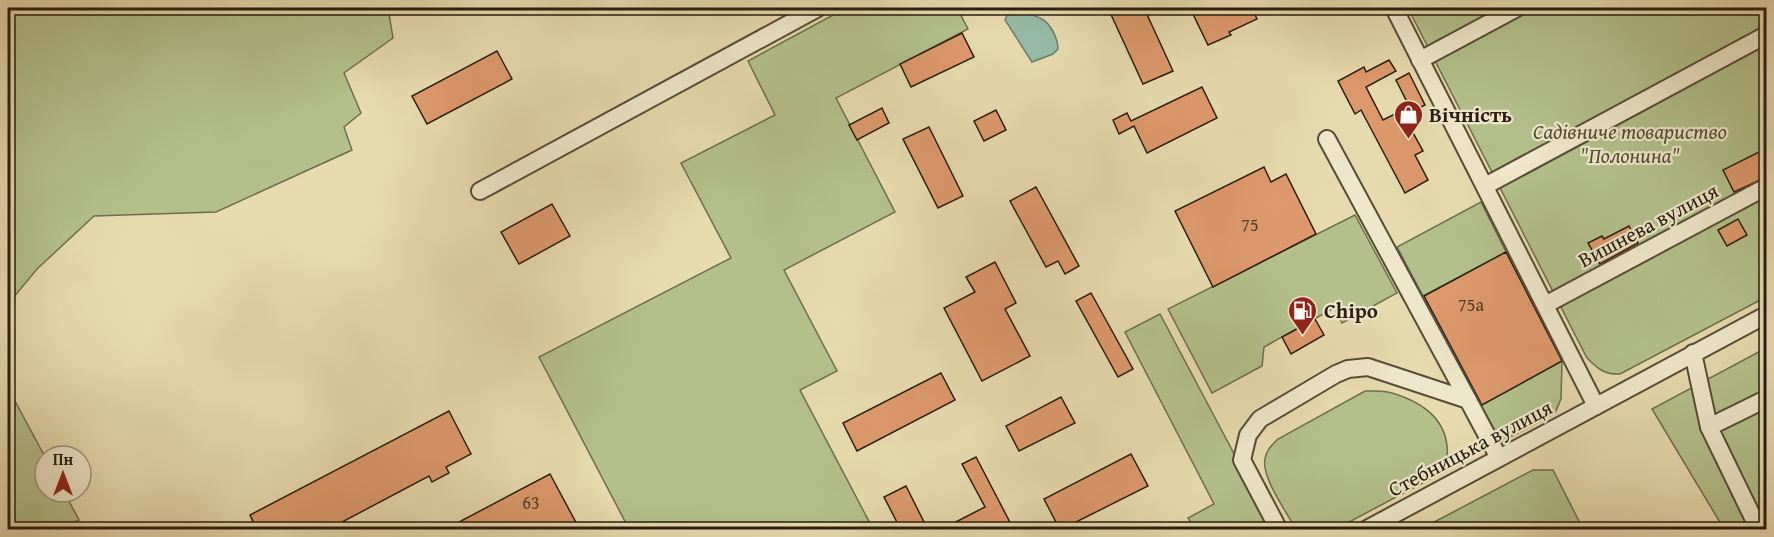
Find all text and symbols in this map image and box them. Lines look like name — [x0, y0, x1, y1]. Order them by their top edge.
shop icon: Вічність — [1392, 98, 1424, 140]
place label: Вічність — [1429, 99, 1512, 130]
park label: Садівниче товариство "Полонина" — [1533, 116, 1727, 171]
street label: Вишнева вулиця — [1572, 175, 1724, 275]
house number: 75 — [1241, 211, 1259, 238]
house number: 75а — [1458, 291, 1484, 318]
fuel station icon: Chipo — [1287, 294, 1319, 336]
place label: Chipo — [1324, 295, 1378, 326]
street label: Стебницька вулиця — [1382, 391, 1558, 504]
north arrow — [33, 444, 93, 504]
text: Пн — [53, 447, 73, 471]
house number: 63 — [522, 489, 540, 516]

